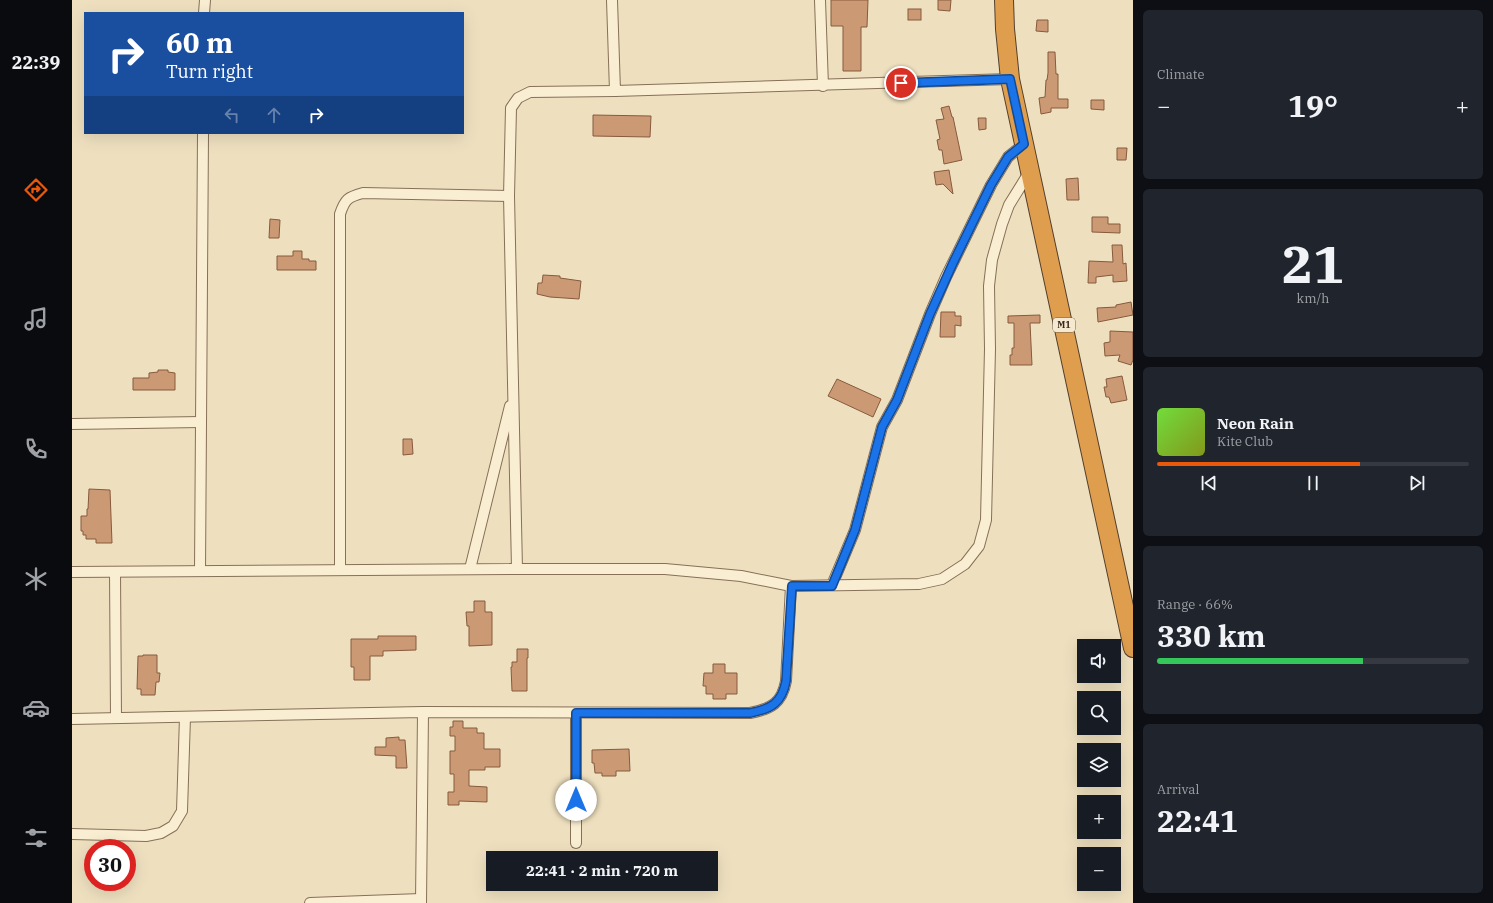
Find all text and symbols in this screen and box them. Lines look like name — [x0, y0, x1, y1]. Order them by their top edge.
text: 60 m — [166, 24, 233, 61]
icon: right — [100, 28, 152, 80]
text: 22:39 — [12, 51, 60, 74]
text: Turn right — [166, 60, 253, 83]
pin — [884, 66, 918, 100]
text: Climate — [1157, 66, 1204, 83]
icon: arrive — [890, 72, 912, 94]
text: 19° — [1288, 86, 1338, 125]
text: − — [1157, 91, 1170, 120]
text: + — [1456, 91, 1469, 120]
icon: left — [221, 104, 243, 126]
icon: ahead — [263, 104, 285, 126]
icon: right — [305, 104, 327, 126]
icon: directions — [22, 176, 50, 204]
text: 21 — [1282, 230, 1344, 297]
text: km/h — [1297, 290, 1329, 307]
icon: music — [22, 305, 50, 333]
road number: M1 — [1053, 318, 1075, 332]
text: Neon Rain — [1217, 414, 1294, 433]
text: Kite Club — [1217, 433, 1273, 450]
icon: phone — [22, 435, 50, 463]
icon: previous — [1198, 472, 1220, 494]
icon: pause — [1302, 472, 1324, 494]
icon: next — [1406, 472, 1428, 494]
icon: climate — [22, 565, 50, 593]
text: Range · 66% — [1157, 596, 1233, 613]
text: 330 km — [1157, 616, 1266, 655]
map controls — [1077, 639, 1121, 891]
button: sound — [1077, 639, 1121, 683]
button: search — [1077, 691, 1121, 735]
icon: car — [22, 694, 50, 722]
button: layers — [1077, 743, 1121, 787]
position arrow — [555, 779, 597, 821]
text: Arrival — [1157, 781, 1199, 798]
button: + — [1077, 795, 1121, 839]
text: 22:41 — [1157, 801, 1238, 840]
icon: filters — [22, 824, 50, 852]
speed limit sign: 30 — [84, 839, 136, 891]
button: − — [1077, 847, 1121, 891]
text: 22:41 · 2 min · 720 m — [526, 861, 678, 880]

